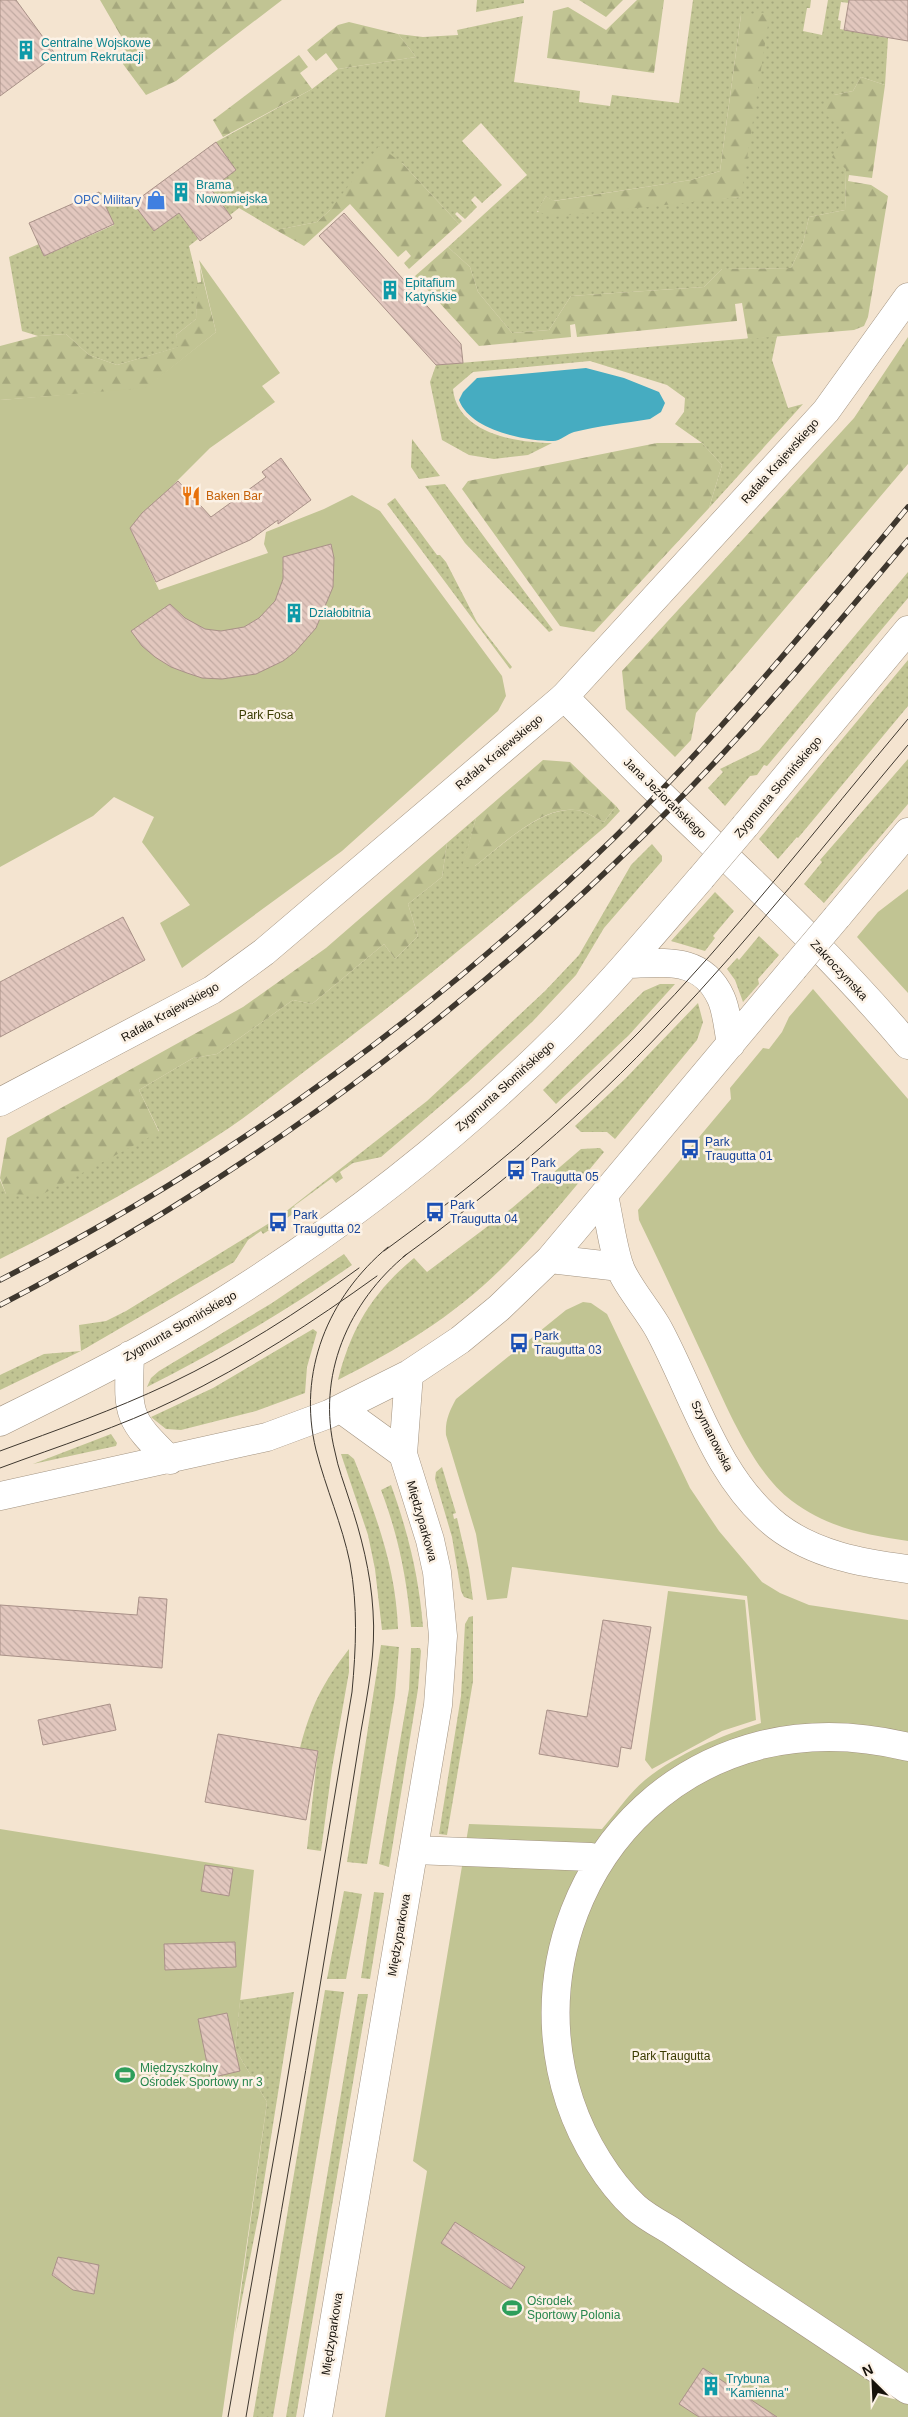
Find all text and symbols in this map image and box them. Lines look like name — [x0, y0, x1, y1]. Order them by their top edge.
place label: Centralne Wojskowe Centrum Rekrutacji — [41, 36, 151, 64]
building icon: Centralne Wojskowe Centrum Rekrutacji — [15, 39, 37, 61]
place label: Brama Nowomiejska — [196, 178, 268, 206]
building icon: Brama Nowomiejska — [170, 181, 192, 203]
shop icon: OPC Military — [145, 189, 167, 211]
place label: OPC Military — [74, 193, 141, 207]
place label: Epitafium Katyńskie — [405, 276, 457, 304]
building icon: Epitafium Katyńskie — [379, 279, 401, 301]
street label: Rafała Krajewskiego — [738, 415, 822, 506]
restaurant icon: Baken Bar — [180, 485, 202, 507]
place label: Baken Bar — [206, 489, 262, 503]
building icon: Działobitnia — [283, 602, 305, 624]
place label: Działobitnia — [309, 606, 371, 620]
park label: Park Fosa — [239, 708, 294, 722]
street label: Rafała Krajewskiego — [453, 711, 546, 793]
street label: Zygmunta Słomińskiego — [731, 733, 825, 841]
street label: Jana Jeziorańskiego — [621, 755, 709, 841]
street label: Zakroczymska — [808, 937, 871, 1003]
street label: Rafała Krajewskiego — [119, 979, 222, 1045]
street label: Zygmunta Słomińskiego — [453, 1038, 558, 1134]
place label: Park Traugutta 01 — [705, 1135, 773, 1163]
bus stop icon: Park Traugutta 01 — [679, 1138, 701, 1160]
place label: Park Traugutta 05 — [531, 1156, 599, 1184]
bus stop icon: Park Traugutta 05 — [505, 1159, 527, 1181]
place label: Park Traugutta 04 — [450, 1198, 518, 1226]
bus stop icon: Park Traugutta 04 — [424, 1201, 446, 1223]
place label: Park Traugutta 02 — [293, 1208, 361, 1236]
bus stop icon: Park Traugutta 02 — [267, 1211, 289, 1233]
street label: Zygmunta Słomińskiego — [121, 1288, 239, 1364]
place label: Park Traugutta 03 — [534, 1329, 602, 1357]
bus stop icon: Park Traugutta 03 — [508, 1332, 530, 1354]
street label: Szymanowska — [688, 1398, 736, 1474]
street label: Międzyparkowa — [404, 1479, 440, 1563]
street label: Międzyparkowa — [385, 1892, 413, 1977]
park label: Park Traugutta — [632, 2049, 711, 2063]
place label: Międzyszkolny Ośrodek Sportowy nr 3 — [140, 2061, 263, 2089]
sports icon: Międzyszkolny Ośrodek Sportowy nr 3 — [114, 2064, 136, 2086]
street label: Międzyparkowa — [319, 2291, 345, 2376]
place label: Ośrodek Sportowy Polonia — [527, 2294, 621, 2322]
sports icon: Ośrodek Sportowy Polonia — [501, 2297, 523, 2319]
north arrow — [848, 2357, 898, 2407]
text: N — [860, 2361, 876, 2379]
place label: Trybuna "Kamienna" — [726, 2372, 789, 2400]
building icon: Trybuna "Kamienna" — [700, 2375, 722, 2397]

